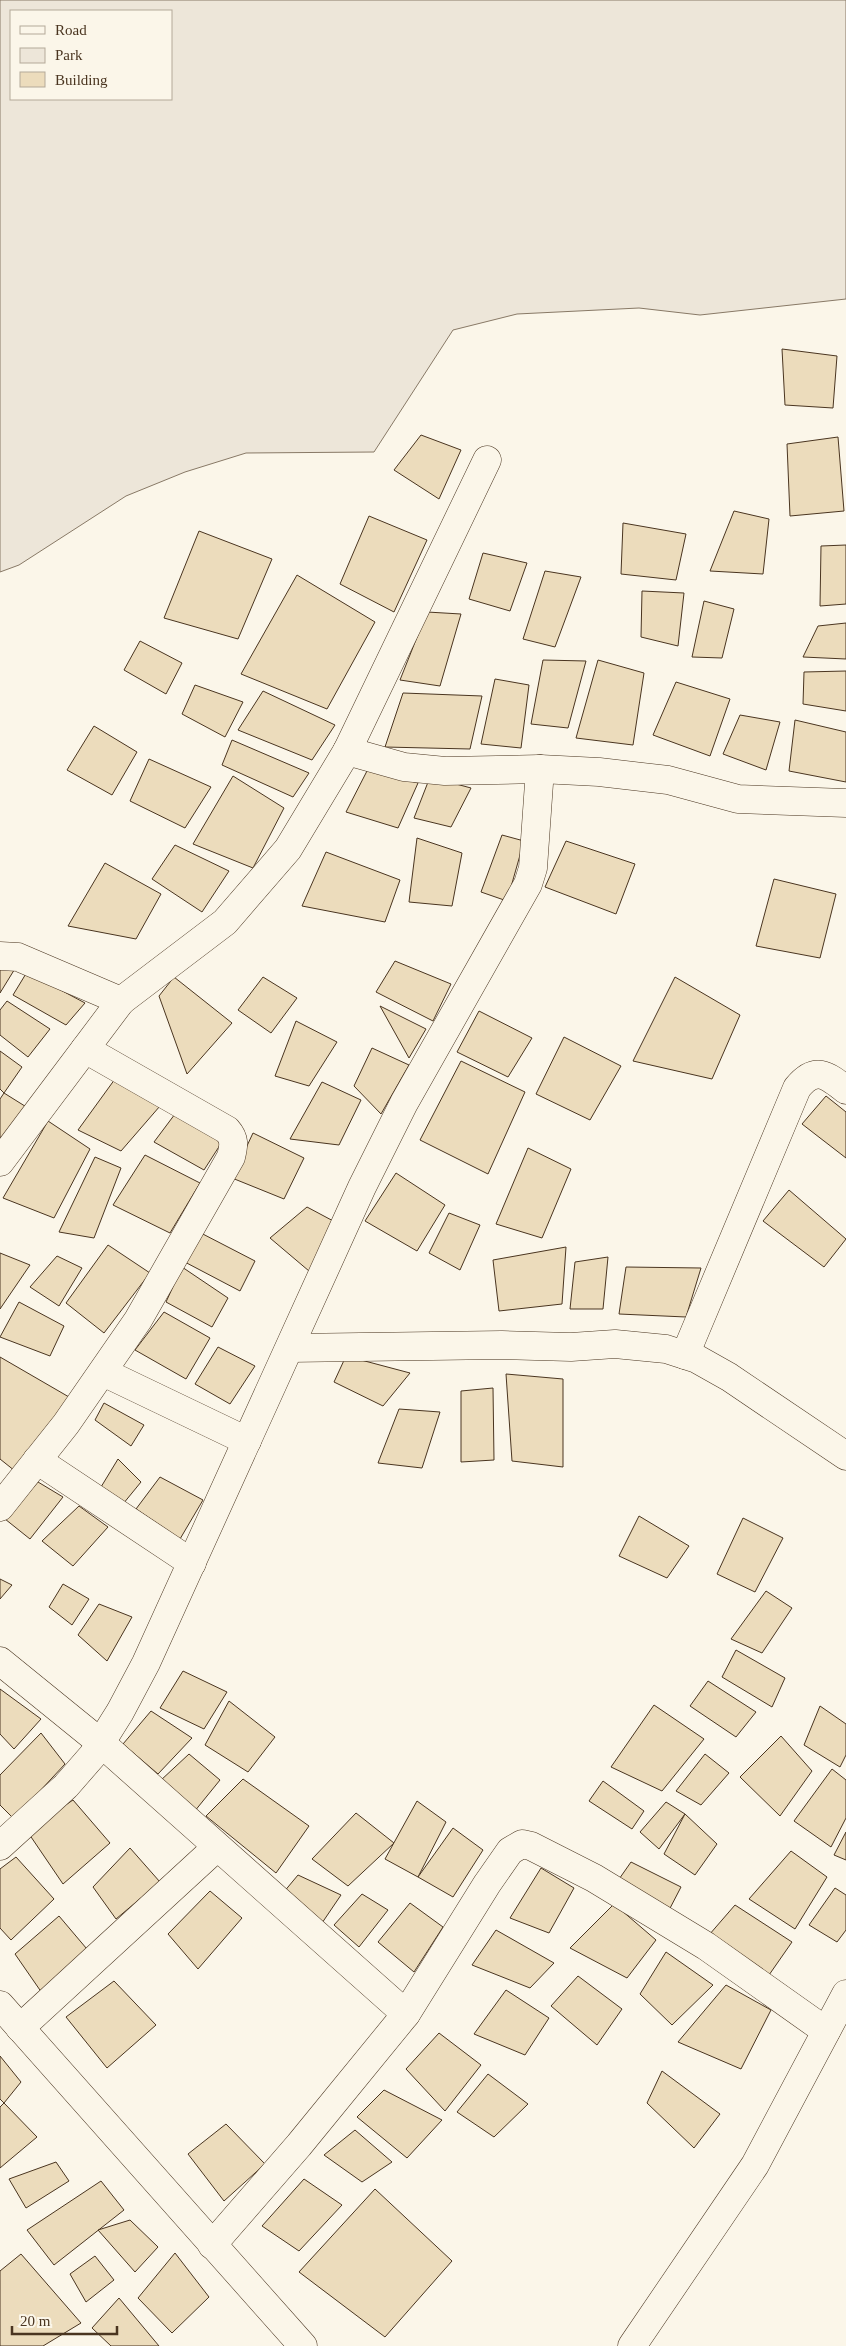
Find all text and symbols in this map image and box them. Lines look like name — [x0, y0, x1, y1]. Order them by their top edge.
legend — [10, 10, 172, 100]
text: Road — [55, 22, 87, 38]
text: Park — [55, 47, 83, 63]
text: Building — [55, 72, 108, 88]
scale bar — [12, 2304, 118, 2336]
text: 20 m — [20, 2313, 51, 2329]

